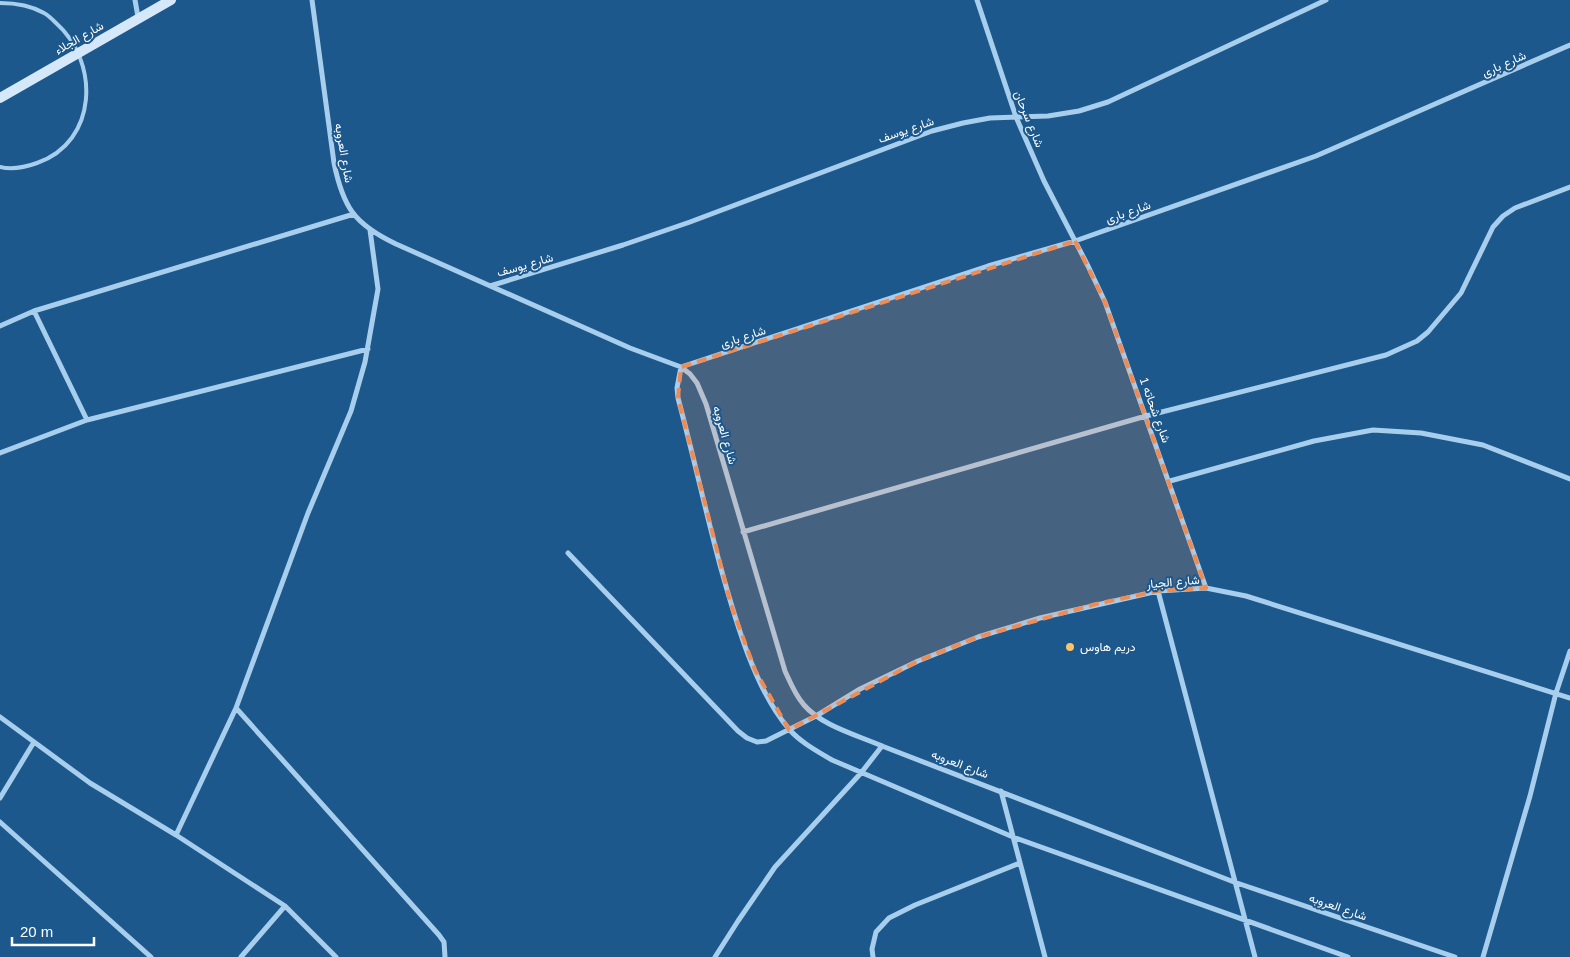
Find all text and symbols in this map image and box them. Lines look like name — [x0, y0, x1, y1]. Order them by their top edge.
street label: شارع الجلاء — [52, 18, 107, 59]
street label: شارع بارى — [1480, 48, 1529, 82]
street label: شارع سرحان — [1009, 89, 1047, 150]
street label: شارع يوسف — [876, 114, 936, 148]
street label: شارع العروبه — [330, 122, 356, 184]
street label: شارع بارى — [1104, 198, 1153, 228]
street label: شارع يوسف — [495, 250, 555, 282]
street label: شارع بارى — [719, 323, 768, 353]
street label: شارع شحاته 1 — [1135, 375, 1173, 445]
street label: شارع العروبه — [708, 404, 740, 466]
street label: شارع الجيار — [1145, 573, 1200, 593]
place label: دريم هاوس — [1080, 640, 1136, 655]
marker: دريم هاوس — [1064, 641, 1076, 653]
street label: شارع العروبه — [929, 747, 991, 783]
street label: شارع العروبه — [1307, 891, 1369, 925]
scale bar — [12, 914, 95, 946]
text: 20 m — [20, 923, 53, 940]

